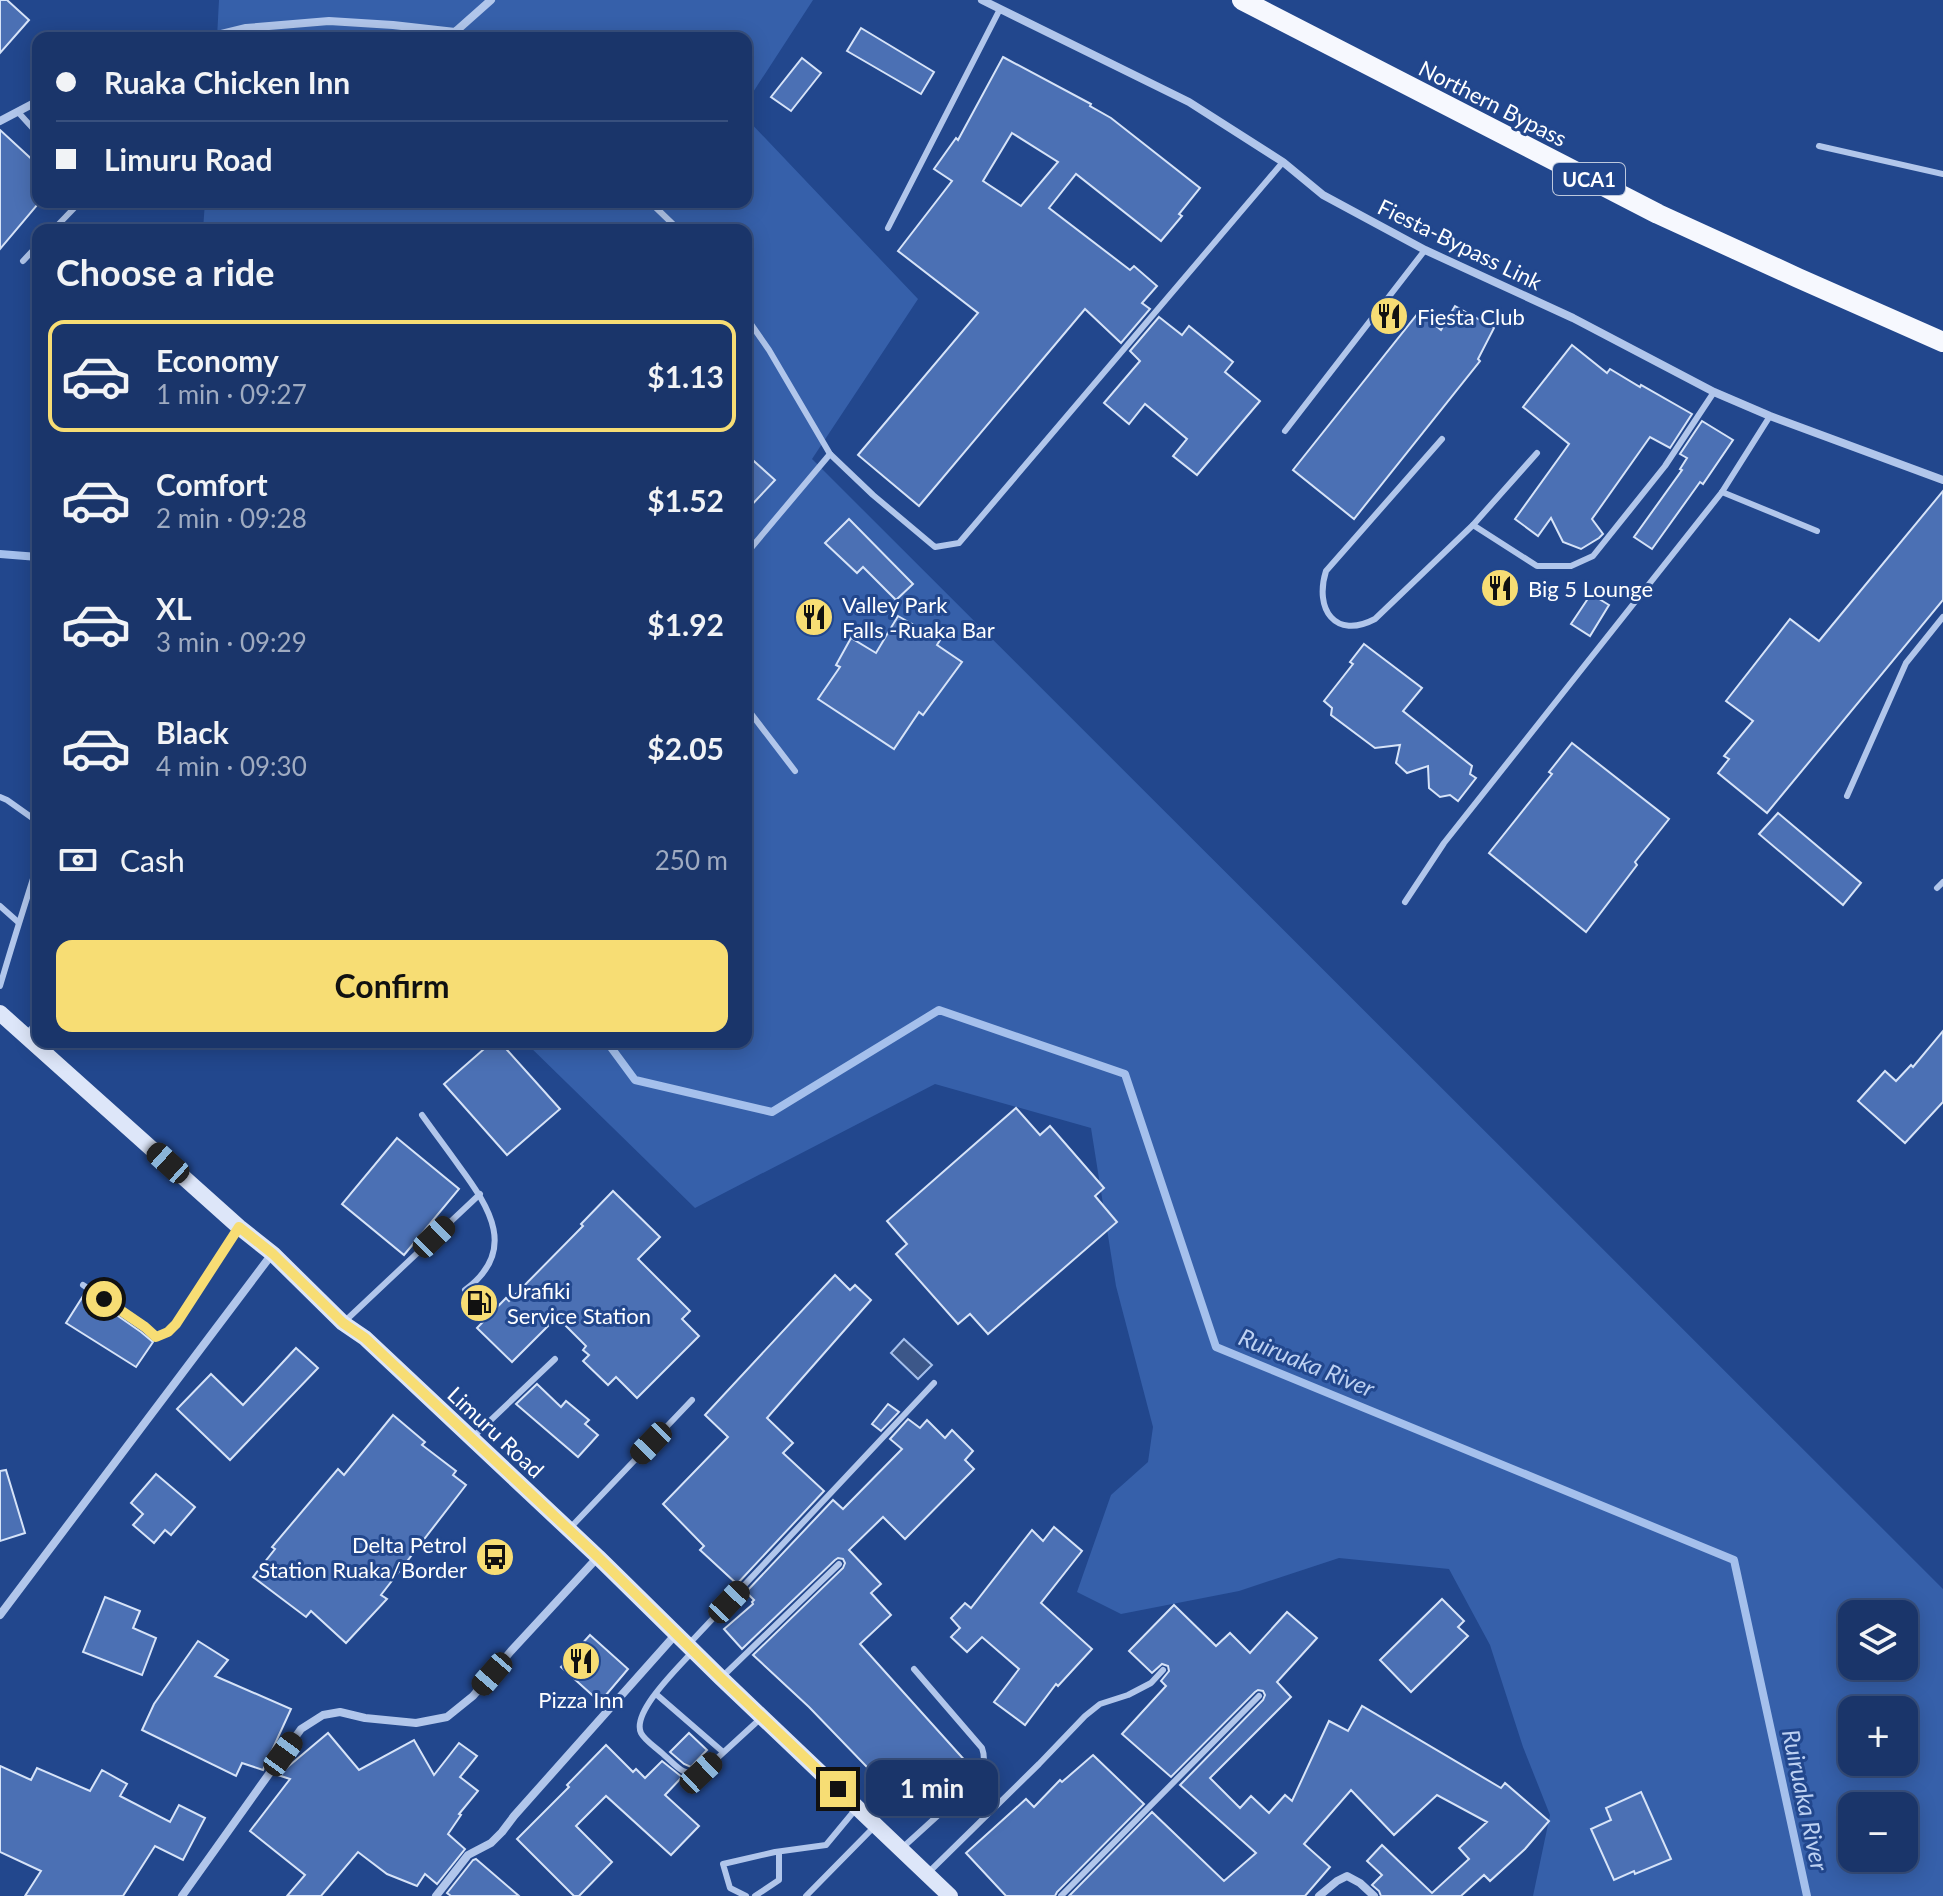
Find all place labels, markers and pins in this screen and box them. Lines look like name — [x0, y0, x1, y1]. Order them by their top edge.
restaurant icon: Fiesta Club — [1368, 295, 1410, 337]
place label: Fiesta Club — [1417, 303, 1525, 330]
restaurant icon: Big 5 Lounge — [1479, 567, 1521, 609]
place label: Big 5 Lounge — [1528, 575, 1653, 602]
place label: Valley Park Falls -Ruaka Bar — [842, 591, 995, 643]
restaurant icon: Valley Park Falls -Ruaka Bar — [793, 596, 835, 638]
place label: Urafiki Service Station — [507, 1277, 651, 1329]
fuel station icon: Urafiki Service Station — [458, 1282, 500, 1324]
place label: Delta Petrol Station Ruaka/Border — [258, 1531, 467, 1583]
bus stop icon: Delta Petrol Station Ruaka/Border — [474, 1536, 516, 1578]
restaurant icon: Pizza Inn — [560, 1640, 602, 1682]
place label: Pizza Inn — [538, 1686, 624, 1713]

